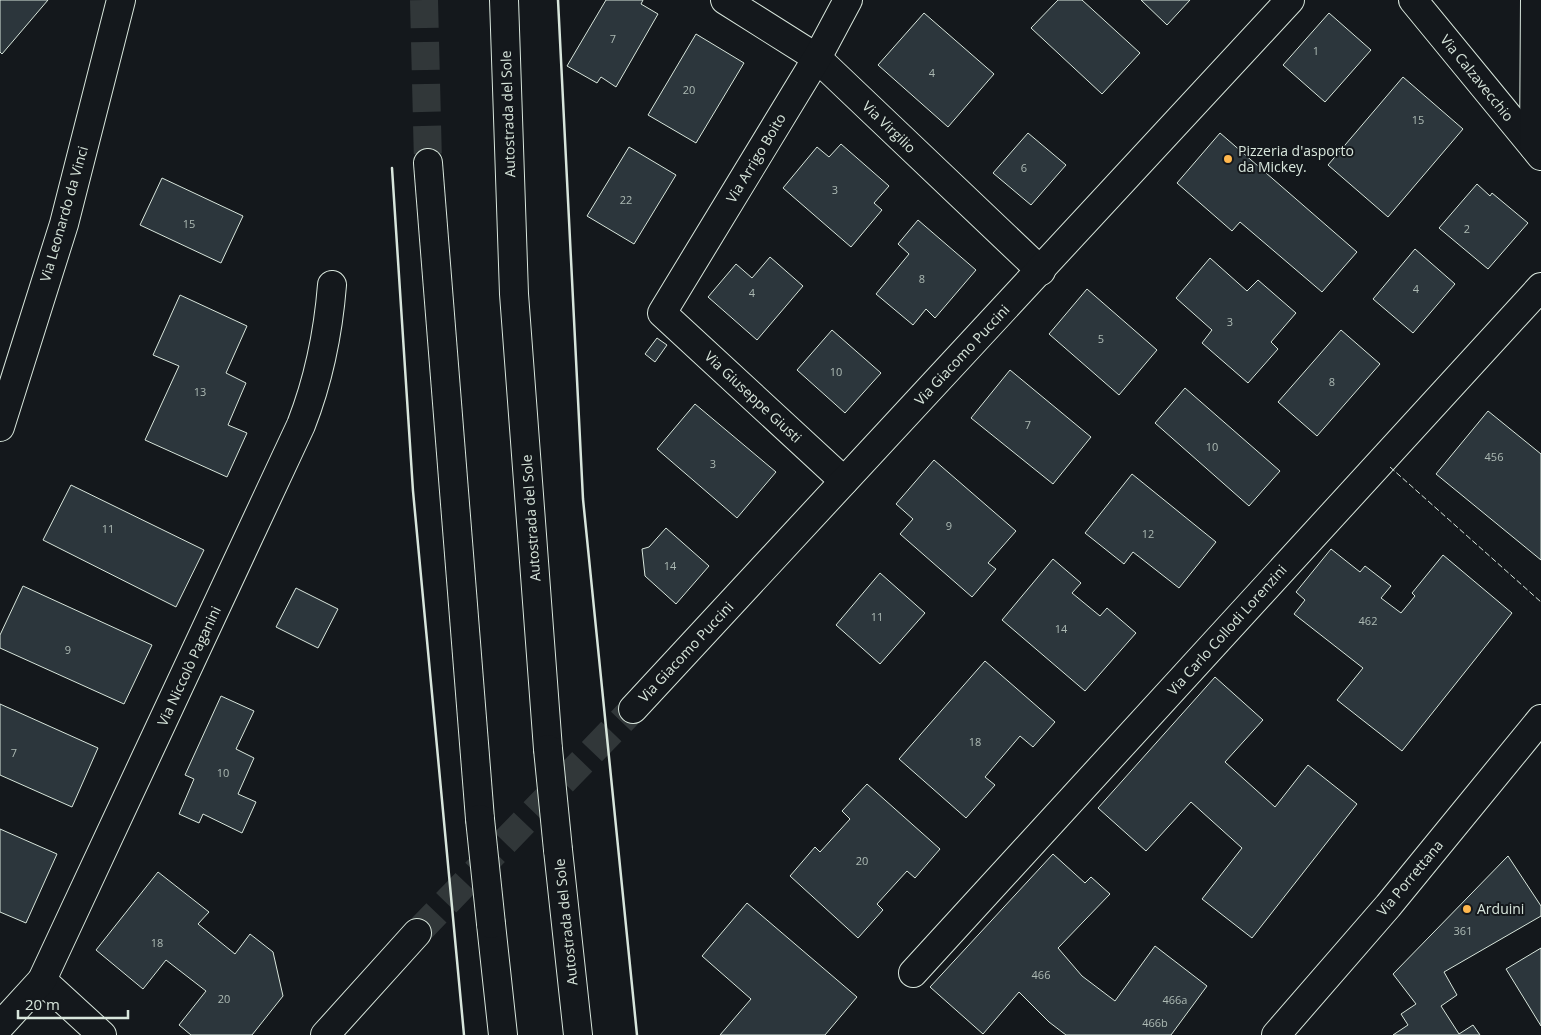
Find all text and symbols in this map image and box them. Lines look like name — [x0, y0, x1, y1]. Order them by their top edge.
street label: Via Calzavecchio — [1436, 30, 1518, 125]
house number: 7 — [610, 31, 616, 46]
house number: 1 — [1313, 43, 1319, 58]
street label: Autostrada del Sole — [496, 50, 519, 178]
house number: 4 — [929, 65, 936, 80]
house number: 20 — [683, 82, 695, 97]
street label: Via Virgilio — [858, 96, 920, 157]
street label: Via Arrigo Boito — [721, 109, 790, 206]
house number: 15 — [1412, 112, 1424, 127]
place label: Pizzeria d'asporto da Mickey. — [1238, 141, 1354, 176]
street label: Via Leonardo da Vinci — [35, 144, 92, 284]
marker: Pizzeria d'asporto da Mickey. — [1222, 153, 1234, 165]
house number: 6 — [1021, 160, 1027, 175]
house number: 3 — [832, 182, 838, 197]
house number: 22 — [620, 192, 632, 207]
house number: 15 — [183, 216, 195, 231]
house number: 2 — [1464, 221, 1470, 236]
house number: 8 — [919, 271, 925, 286]
house number: 4 — [1413, 281, 1420, 296]
house number: 4 — [749, 285, 756, 300]
street label: Via Giacomo Puccini — [910, 300, 1013, 409]
house number: 3 — [1227, 314, 1233, 329]
house number: 5 — [1098, 331, 1104, 346]
street label: Via Giuseppe Giusti — [701, 347, 806, 447]
house number: 10 — [830, 364, 842, 379]
house number: 8 — [1329, 374, 1335, 389]
house number: 13 — [194, 384, 206, 399]
house number: 7 — [1025, 417, 1031, 432]
house number: 10 — [1206, 439, 1218, 454]
house number: 456 — [1485, 449, 1503, 464]
street label: Autostrada del Sole — [517, 454, 544, 582]
house number: 3 — [710, 456, 716, 471]
house number: 9 — [946, 518, 952, 533]
house number: 11 — [102, 521, 114, 536]
house number: 12 — [1142, 526, 1154, 541]
house number: 14 — [664, 558, 677, 573]
street label: Via Carlo Collodi Lorenzini — [1163, 560, 1290, 699]
street label: Via Giacomo Puccini — [634, 597, 737, 706]
street label: Via Niccolò Paganini — [152, 603, 225, 729]
house number: 11 — [871, 609, 883, 624]
house number: 462 — [1359, 613, 1377, 628]
house number: 14 — [1055, 621, 1068, 636]
house number: 9 — [65, 642, 71, 657]
house number: 18 — [969, 734, 981, 749]
house number: 7 — [11, 745, 17, 760]
house number: 10 — [217, 765, 229, 780]
street label: Via Porrettana — [1372, 836, 1447, 920]
house number: 20 — [856, 853, 868, 868]
street label: Autostrada del Sole — [549, 858, 582, 986]
place label: Arduini — [1477, 899, 1524, 918]
marker: Arduini — [1461, 903, 1473, 915]
house number: 361 — [1454, 923, 1472, 938]
house number: 18 — [151, 935, 163, 950]
house number: 466 — [1032, 967, 1050, 982]
scale bar — [18, 988, 128, 1020]
house number: 20 — [218, 991, 230, 1006]
house number: 466a — [1163, 992, 1187, 1007]
text: 20 m — [25, 994, 60, 1014]
house number: 466b — [1142, 1015, 1168, 1030]

